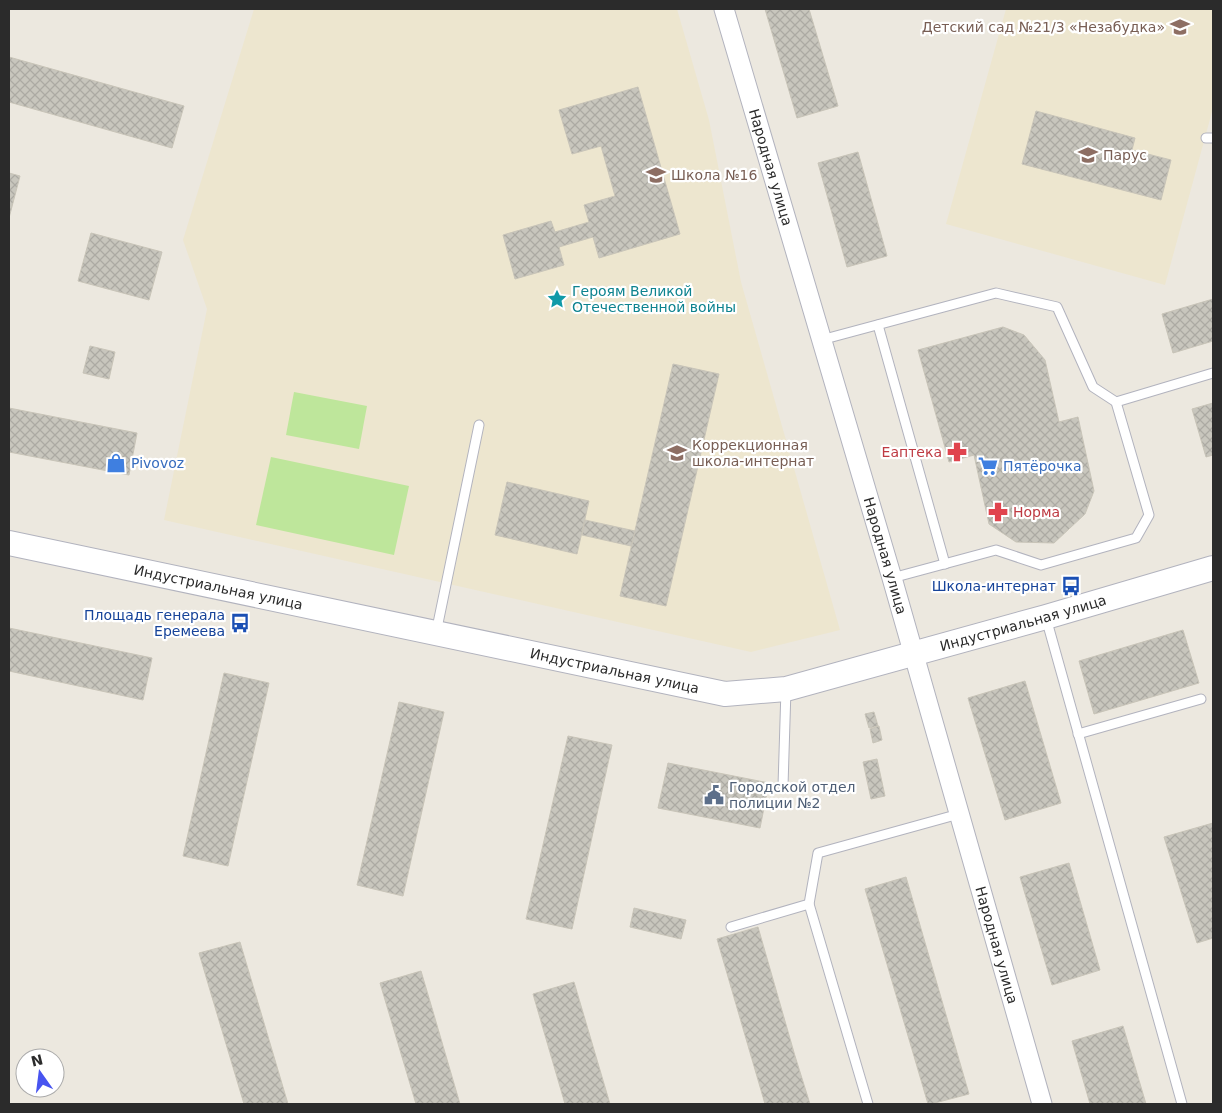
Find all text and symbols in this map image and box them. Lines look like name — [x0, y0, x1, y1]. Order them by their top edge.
school or university icon: Детский сад №21/3 «Незабудка» — [1169, 16, 1191, 38]
place label: Детский сад №21/3 «Незабудка» — [922, 19, 1165, 35]
street label: Народная улица — [746, 107, 796, 228]
school or university icon: Парус — [1077, 144, 1099, 166]
place label: Парус — [1103, 147, 1147, 163]
school or university icon: Школа №16 — [645, 164, 667, 186]
place label: Школа №16 — [671, 167, 757, 183]
place label: Героям Великой Отечественной войны — [572, 283, 736, 315]
place icon: Героям Великой Отечественной войны — [546, 288, 568, 310]
place label: Коррекционная школа-интернат — [692, 437, 814, 469]
pharmacy icon: Еаптека — [946, 441, 968, 463]
school or university icon: Коррекционная школа-интернат — [666, 442, 688, 464]
place label: Еаптека — [882, 444, 942, 460]
shop icon: Pivovoz — [105, 452, 127, 474]
place label: Pivovoz — [131, 455, 184, 471]
supermarket icon: Пятёрочка — [977, 455, 999, 477]
place label: Пятёрочка — [1003, 458, 1081, 474]
street label: Народная улица — [861, 495, 910, 616]
pharmacy icon: Норма — [987, 501, 1009, 523]
place label: Норма — [1013, 504, 1060, 520]
street label: Индустриальная улица — [132, 562, 304, 613]
bus stop icon: Школа-интернат — [1060, 575, 1082, 597]
place label: Школа-интернат — [932, 578, 1056, 594]
street label: Индустриальная улица — [938, 592, 1108, 654]
place label: Площадь генерала Еремеева — [84, 607, 225, 639]
bus stop icon: Площадь генерала Еремеева — [229, 612, 251, 634]
street label: Индустриальная улица — [529, 645, 701, 696]
place label: Городской отдел полиции №2 — [729, 779, 855, 811]
public building icon: Городской отдел полиции №2 — [703, 784, 725, 806]
street label: Народная улица — [972, 885, 1021, 1006]
north arrow — [15, 1048, 65, 1098]
text: N — [29, 1051, 44, 1070]

